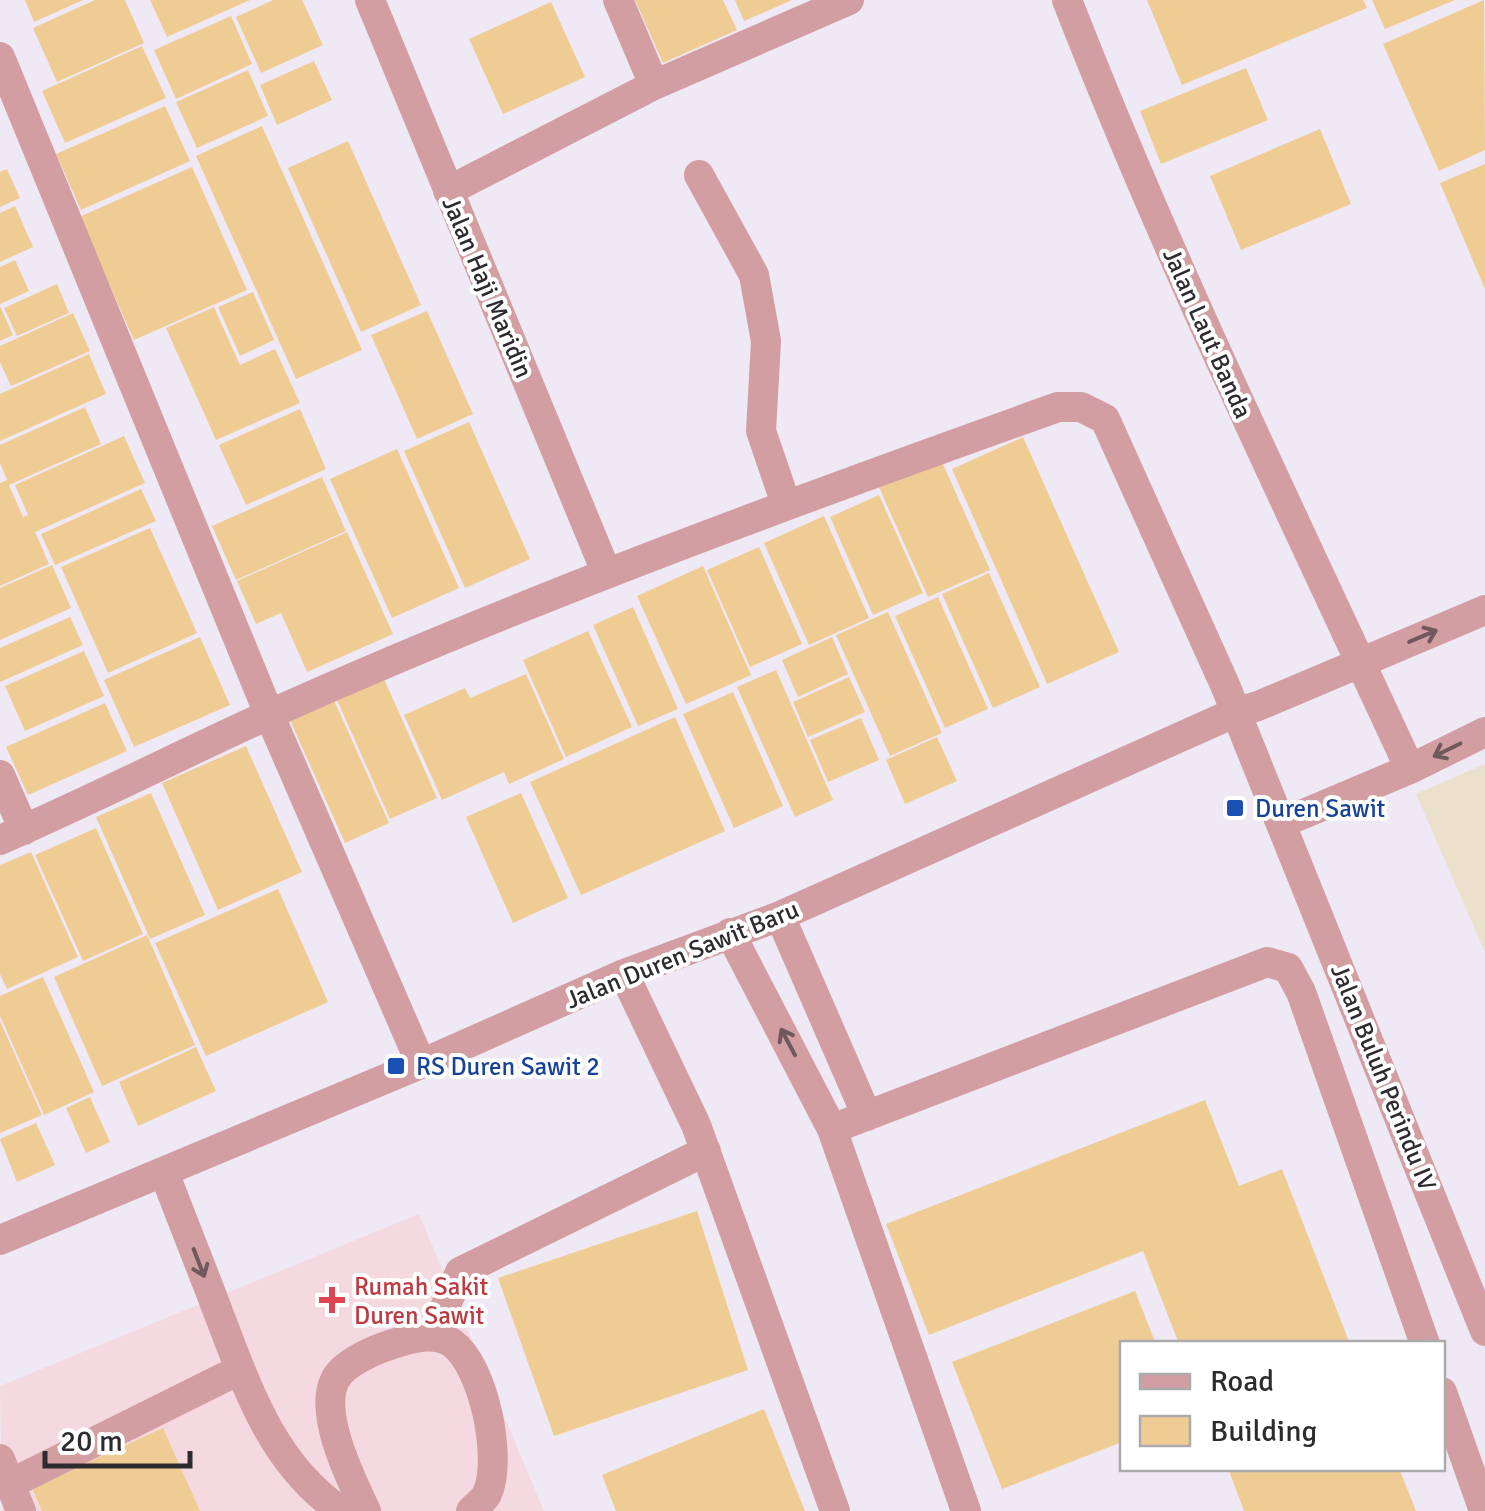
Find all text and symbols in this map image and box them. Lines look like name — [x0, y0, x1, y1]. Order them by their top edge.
street label: Jalan Haji Maridin — [435, 192, 540, 383]
street label: Jalan Laut Banda — [1156, 243, 1259, 423]
one-way arrow — [1407, 625, 1437, 643]
one-way arrow — [1433, 742, 1463, 761]
place label: Duren Sawit — [1255, 793, 1386, 824]
marker: Duren Sawit — [1224, 797, 1246, 819]
street label: Jalan Duren Sawit Baru — [561, 893, 803, 1015]
street label: Jalan Buluh Perindu IV — [1324, 960, 1443, 1195]
one-way arrow — [778, 1027, 797, 1057]
place label: RS Duren Sawit 2 — [416, 1051, 600, 1082]
marker: RS Duren Sawit 2 — [385, 1055, 407, 1077]
one-way arrow — [191, 1247, 209, 1278]
place label: Rumah Sakit Duren Sawit — [354, 1271, 488, 1331]
marker: Rumah Sakit Duren Sawit — [319, 1287, 345, 1313]
legend — [1120, 1341, 1445, 1471]
text: Road — [1210, 1363, 1274, 1400]
scale bar — [45, 1406, 190, 1468]
text: Building — [1210, 1413, 1317, 1450]
text: 20 m — [60, 1423, 123, 1460]

